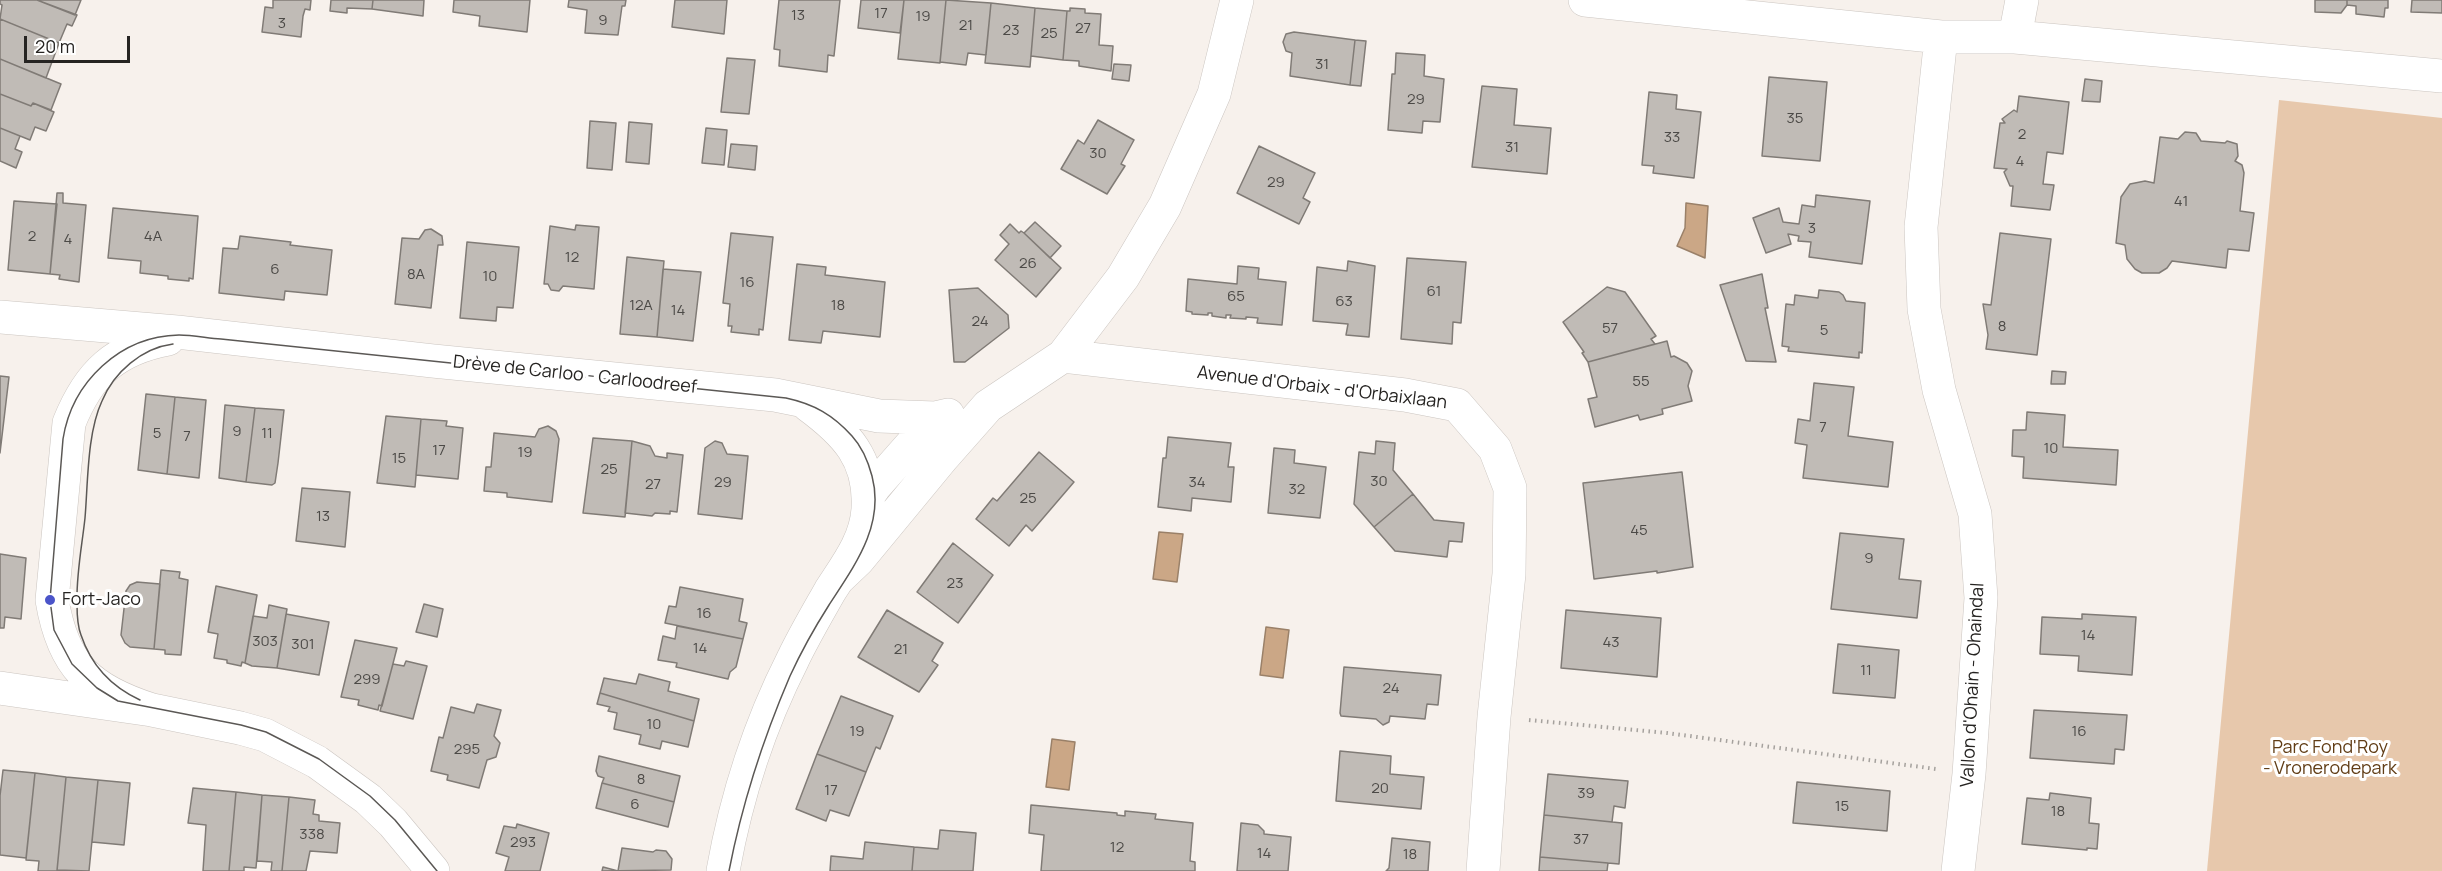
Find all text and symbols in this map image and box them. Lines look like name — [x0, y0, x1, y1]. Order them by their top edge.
house number: 17 — [874, 5, 888, 23]
house number: 13 — [791, 7, 805, 25]
house number: 19 — [915, 8, 931, 26]
house number: 9 — [598, 12, 608, 30]
house number: 3 — [278, 15, 286, 33]
house number: 21 — [959, 17, 973, 35]
house number: 27 — [1075, 20, 1091, 38]
house number: 23 — [1003, 22, 1019, 40]
scale bar — [27, 24, 134, 62]
house number: 25 — [1040, 25, 1058, 43]
text: 20 m — [35, 34, 75, 58]
house number: 31 — [1315, 56, 1329, 74]
house number: 29 — [1407, 91, 1425, 109]
house number: 35 — [1787, 110, 1803, 128]
house number: 2 — [2018, 126, 2026, 144]
house number: 33 — [1664, 129, 1680, 147]
house number: 31 — [1505, 139, 1519, 157]
house number: 30 — [1089, 145, 1107, 163]
house number: 4 — [2016, 153, 2024, 171]
house number: 29 — [1267, 174, 1285, 192]
house number: 41 — [2174, 193, 2188, 211]
house number: 3 — [1808, 220, 1816, 238]
house number: 2 — [28, 228, 36, 246]
house number: 4A — [144, 228, 162, 246]
house number: 4 — [64, 231, 72, 249]
house number: 12 — [565, 249, 579, 267]
house number: 26 — [1019, 255, 1037, 273]
house number: 6 — [270, 261, 280, 279]
house number: 8A — [407, 266, 425, 284]
house number: 10 — [483, 268, 497, 286]
house number: 16 — [739, 274, 755, 292]
house number: 61 — [1427, 283, 1441, 301]
house number: 65 — [1227, 288, 1245, 306]
house number: 63 — [1335, 293, 1353, 311]
house number: 12A — [629, 297, 653, 315]
house number: 18 — [831, 297, 845, 315]
house number: 14 — [671, 302, 685, 320]
house number: 24 — [971, 313, 989, 331]
house number: 8 — [1998, 318, 2006, 336]
house number: 57 — [1602, 320, 1618, 338]
house number: 5 — [1820, 322, 1828, 340]
street label: Drève de Carloo - Carloodreef — [452, 351, 698, 399]
street label: Avenue d'Orbaix - d'Orbaixlaan — [1196, 362, 1448, 414]
house number: 55 — [1632, 373, 1650, 391]
house number: 7 — [1819, 419, 1827, 437]
house number: 9 — [232, 423, 242, 441]
house number: 5 — [153, 425, 161, 443]
house number: 11 — [261, 425, 273, 443]
house number: 7 — [183, 428, 191, 446]
house number: 10 — [2044, 440, 2058, 458]
house number: 17 — [432, 442, 446, 460]
house number: 19 — [517, 444, 533, 462]
house number: 15 — [392, 450, 406, 468]
house number: 25 — [600, 461, 618, 479]
house number: 30 — [1370, 473, 1388, 491]
house number: 29 — [714, 474, 732, 492]
house number: 34 — [1188, 474, 1206, 492]
house number: 27 — [645, 476, 661, 494]
house number: 32 — [1289, 481, 1305, 499]
house number: 25 — [1019, 490, 1037, 508]
house number: 13 — [316, 508, 330, 526]
house number: 45 — [1630, 522, 1648, 540]
house number: 9 — [1864, 550, 1874, 568]
house number: 23 — [947, 575, 963, 593]
street label: Vallon d'Ohain - Ohaindal — [1957, 582, 1989, 788]
place label: Fort-Jaco — [62, 589, 141, 611]
marker: Fort-Jaco — [43, 593, 57, 607]
house number: 16 — [696, 605, 712, 623]
house number: 14 — [2081, 627, 2095, 645]
house number: 303 — [252, 633, 278, 651]
house number: 43 — [1602, 634, 1620, 652]
house number: 301 — [291, 636, 315, 654]
house number: 14 — [693, 640, 707, 658]
house number: 21 — [894, 641, 908, 659]
house number: 11 — [1860, 662, 1872, 680]
house number: 299 — [353, 671, 381, 689]
house number: 24 — [1382, 680, 1400, 698]
house number: 10 — [647, 716, 661, 734]
house number: 19 — [849, 723, 865, 741]
house number: 16 — [2071, 723, 2087, 741]
park label: Parc Fond'Roy - Vronerodepark — [2263, 737, 2397, 780]
house number: 295 — [454, 741, 480, 759]
house number: 8 — [637, 771, 645, 789]
house number: 20 — [1371, 780, 1389, 798]
house number: 17 — [824, 782, 838, 800]
house number: 39 — [1577, 785, 1595, 803]
house number: 6 — [630, 796, 640, 814]
house number: 15 — [1835, 798, 1849, 816]
house number: 18 — [2051, 803, 2065, 821]
house number: 338 — [299, 826, 325, 844]
house number: 37 — [1573, 831, 1589, 849]
house number: 293 — [510, 834, 536, 852]
house number: 12 — [1110, 839, 1124, 857]
house number: 14 — [1257, 845, 1271, 863]
house number: 18 — [1403, 846, 1417, 864]

